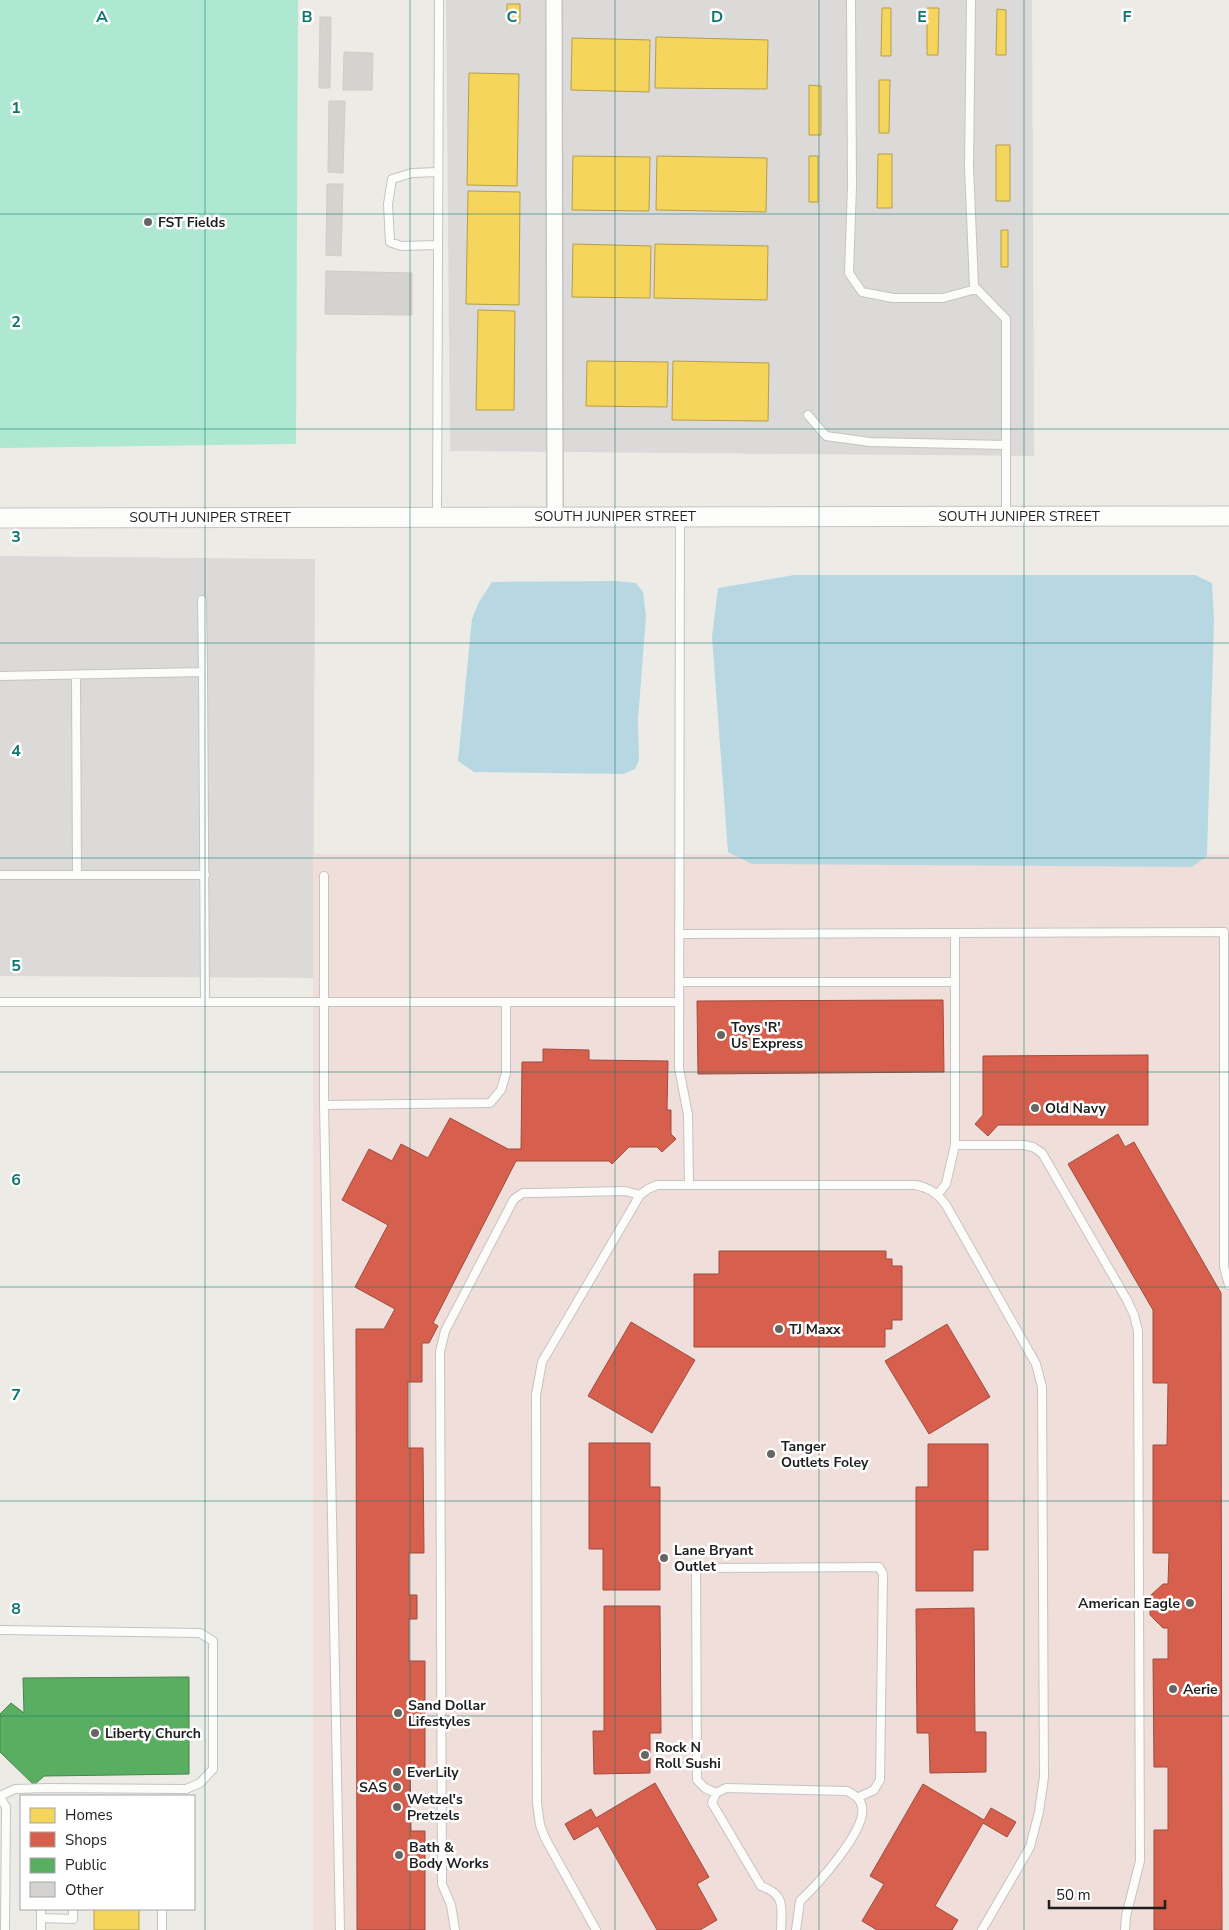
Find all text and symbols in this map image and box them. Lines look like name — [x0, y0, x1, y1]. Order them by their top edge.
text: A — [96, 6, 108, 28]
text: B — [301, 6, 313, 28]
text: C — [507, 6, 518, 28]
text: D — [711, 6, 723, 28]
text: E — [917, 6, 927, 28]
text: F — [1123, 6, 1132, 28]
text: 1 — [11, 97, 21, 119]
place label: FST Fields — [158, 213, 226, 232]
marker: FST Fields — [142, 216, 154, 228]
text: 2 — [11, 311, 21, 333]
street label: SOUTH JUNIPER STREET — [534, 507, 696, 526]
street label: SOUTH JUNIPER STREET — [938, 507, 1100, 526]
street label: SOUTH JUNIPER STREET — [129, 508, 291, 527]
text: 3 — [11, 526, 21, 548]
text: 4 — [11, 740, 21, 762]
text: 5 — [11, 955, 21, 977]
place label: Toys 'R' Us Express — [731, 1018, 803, 1053]
marker: Toys 'R' Us Express — [715, 1029, 727, 1041]
place label: Old Navy — [1045, 1099, 1107, 1118]
marker: Old Navy — [1029, 1102, 1041, 1114]
text: 6 — [11, 1169, 21, 1191]
place label: TJ Maxx — [789, 1320, 841, 1339]
marker: TJ Maxx — [773, 1323, 785, 1335]
text: 7 — [11, 1384, 21, 1406]
place label: Tanger Outlets Foley — [781, 1437, 869, 1472]
marker: Tanger Outlets Foley — [765, 1448, 777, 1460]
place label: Lane Bryant Outlet — [674, 1541, 754, 1576]
marker: Lane Bryant Outlet — [658, 1552, 670, 1564]
place label: American Eagle — [1078, 1594, 1180, 1613]
marker: American Eagle — [1184, 1597, 1196, 1609]
text: 8 — [11, 1598, 21, 1620]
place label: Aerie — [1183, 1680, 1218, 1699]
marker: Aerie — [1167, 1683, 1179, 1695]
place label: Sand Dollar Lifestyles — [408, 1696, 486, 1731]
marker: Sand Dollar Lifestyles — [392, 1707, 404, 1719]
place label: Liberty Church — [105, 1724, 201, 1743]
marker: Liberty Church — [89, 1727, 101, 1739]
place label: Rock N Roll Sushi — [655, 1738, 721, 1773]
marker: Rock N Roll Sushi — [639, 1749, 651, 1761]
place label: EverLily — [407, 1763, 459, 1782]
marker: EverLily — [391, 1766, 403, 1778]
place label: SAS — [359, 1778, 387, 1797]
marker: SAS — [391, 1781, 403, 1793]
place label: Wetzel's Pretzels — [407, 1790, 463, 1825]
legend — [20, 1795, 195, 1910]
marker: Wetzel's Pretzels — [391, 1801, 403, 1813]
text: Homes — [65, 1805, 113, 1825]
text: Shops — [65, 1830, 107, 1850]
place label: Bath & Body Works — [409, 1838, 489, 1873]
marker: Bath & Body Works — [393, 1849, 405, 1861]
text: Public — [65, 1855, 106, 1875]
scale bar — [1049, 1878, 1165, 1910]
text: Other — [65, 1880, 104, 1900]
text: 50 m — [1056, 1885, 1091, 1905]

